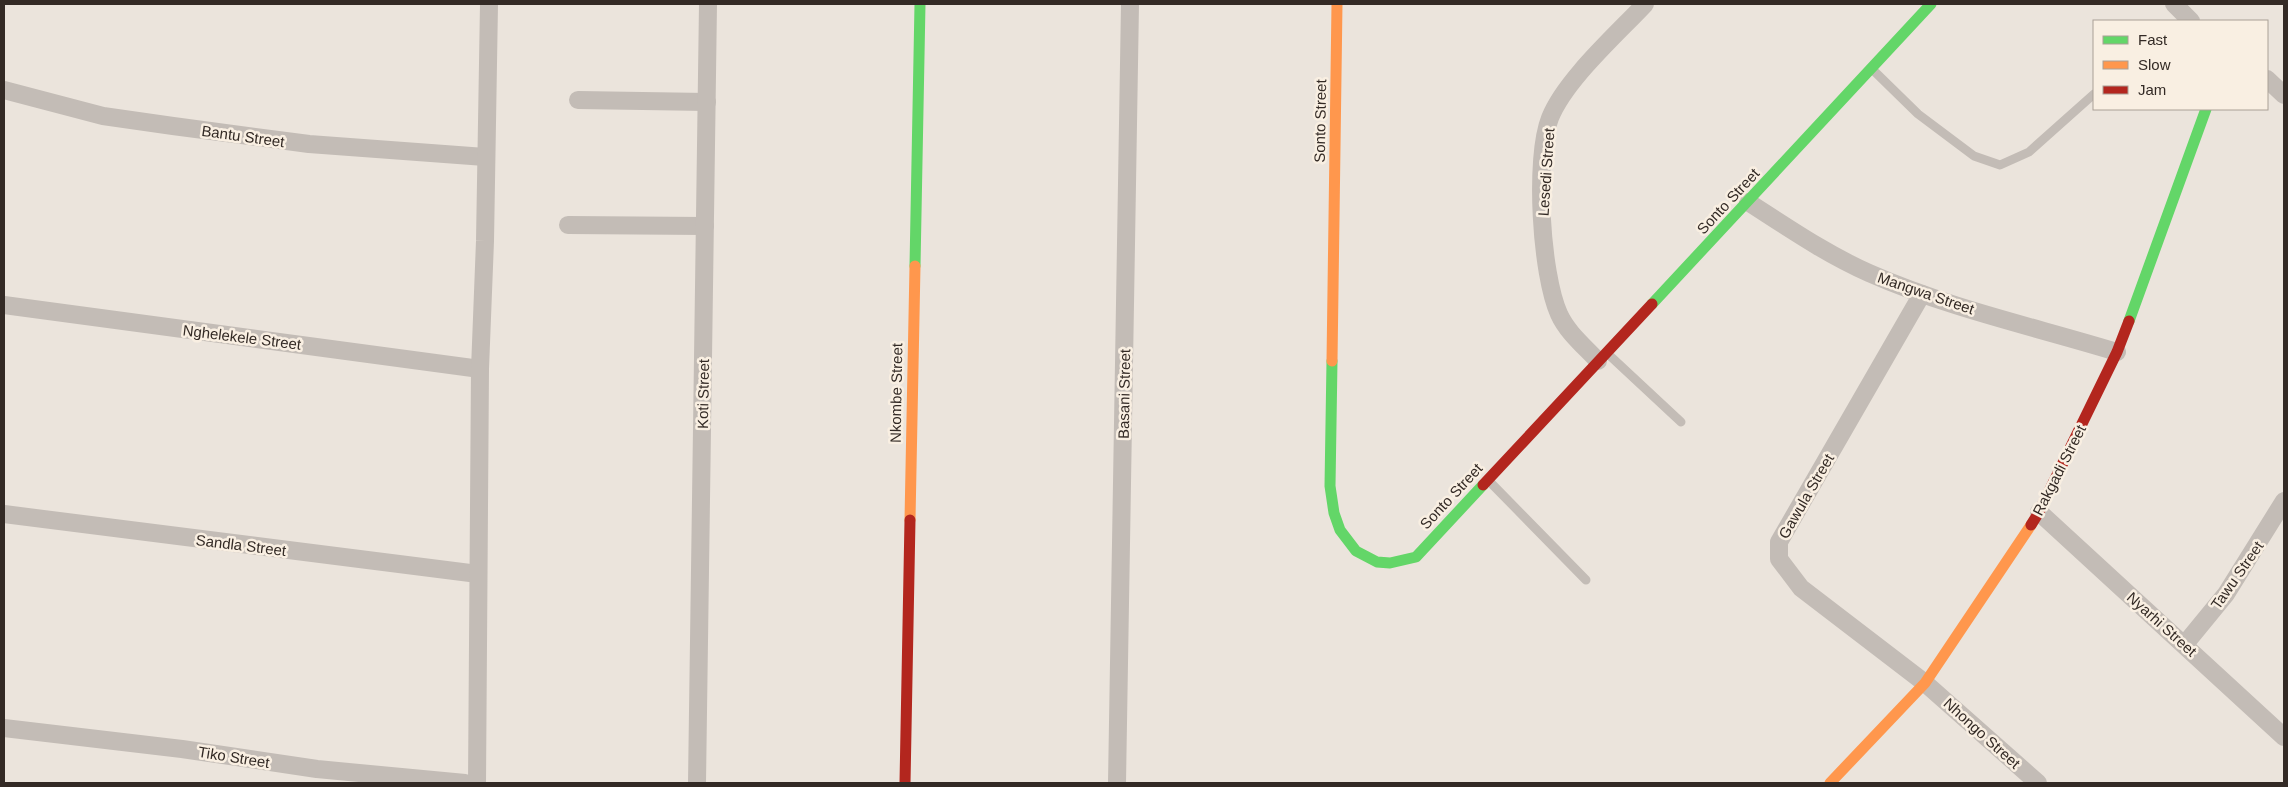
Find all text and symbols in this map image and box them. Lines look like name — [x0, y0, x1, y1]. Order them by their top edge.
legend — [2093, 20, 2268, 110]
text: Fast — [2138, 31, 2168, 48]
text: Slow — [2138, 56, 2171, 73]
street label: Sonto Street — [1311, 78, 1329, 163]
text: Jam — [2138, 81, 2166, 98]
street label: Bantu Street — [201, 122, 286, 150]
street label: Lesedi Street — [1534, 126, 1558, 217]
street label: Sonto Street — [1693, 164, 1763, 237]
street label: Mangwa Street — [1876, 269, 1977, 318]
street label: Nghelekele Street — [182, 321, 303, 353]
street label: Nkombe Street — [887, 342, 905, 443]
street label: Basani Street — [1115, 348, 1133, 439]
street label: Koti Street — [694, 358, 712, 429]
street label: Rakgadi Street — [2029, 421, 2089, 518]
street label: Gawula Street — [1775, 450, 1838, 541]
street label: Sonto Street — [1416, 459, 1486, 532]
street label: Sandla Street — [195, 531, 288, 559]
street label: Tawu Street — [2207, 537, 2267, 612]
street label: Nyarhi Street — [2124, 588, 2201, 660]
street label: Nhongo Street — [1940, 694, 2024, 772]
street label: Tiko Street — [197, 743, 272, 771]

